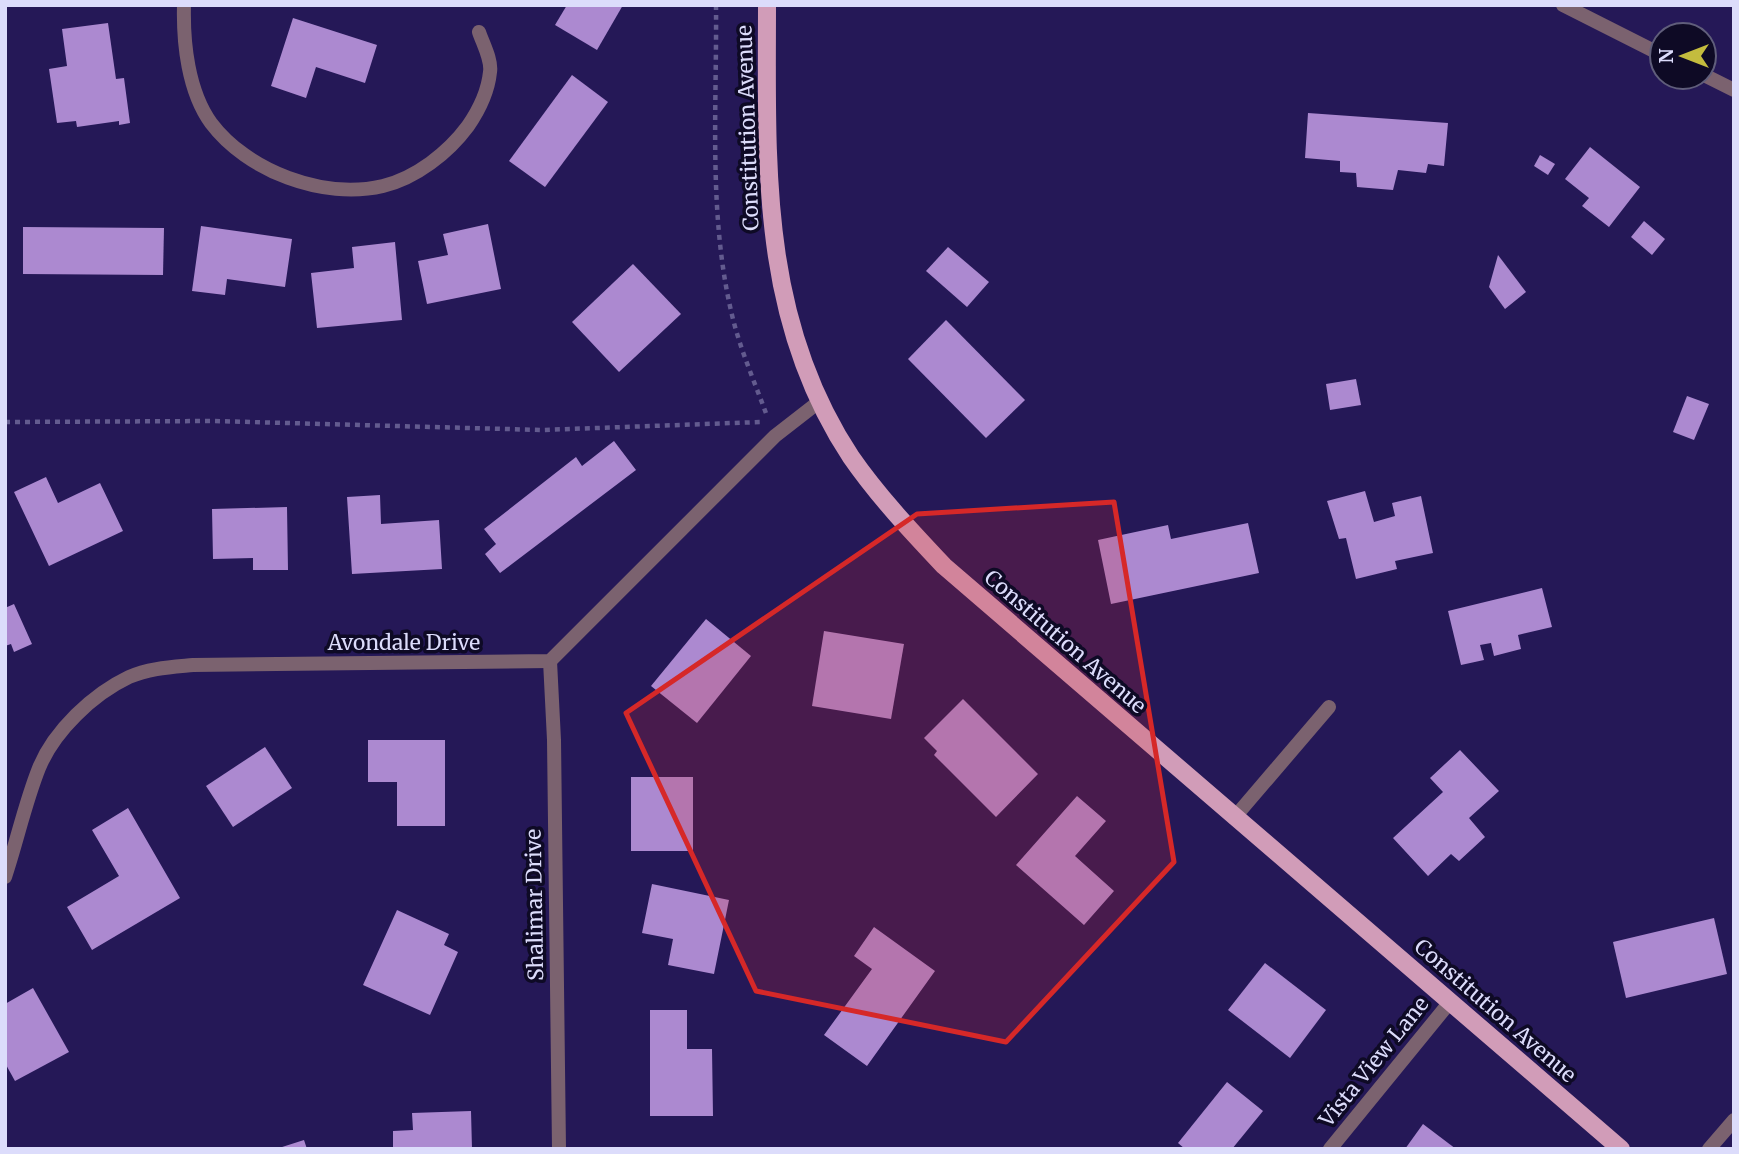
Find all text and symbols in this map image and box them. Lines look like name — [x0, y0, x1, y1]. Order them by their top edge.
north arrow — [1648, 21, 1718, 91]
street label: Constitution Avenue — [730, 25, 765, 231]
text: N — [1654, 48, 1678, 64]
street label: Constitution Avenue — [979, 564, 1152, 719]
street label: Avondale Drive — [327, 629, 480, 656]
street label: Shalimar Drive — [520, 829, 549, 981]
street label: Constitution Avenue — [1409, 933, 1582, 1088]
street label: Vista View Lane — [1312, 991, 1434, 1133]

